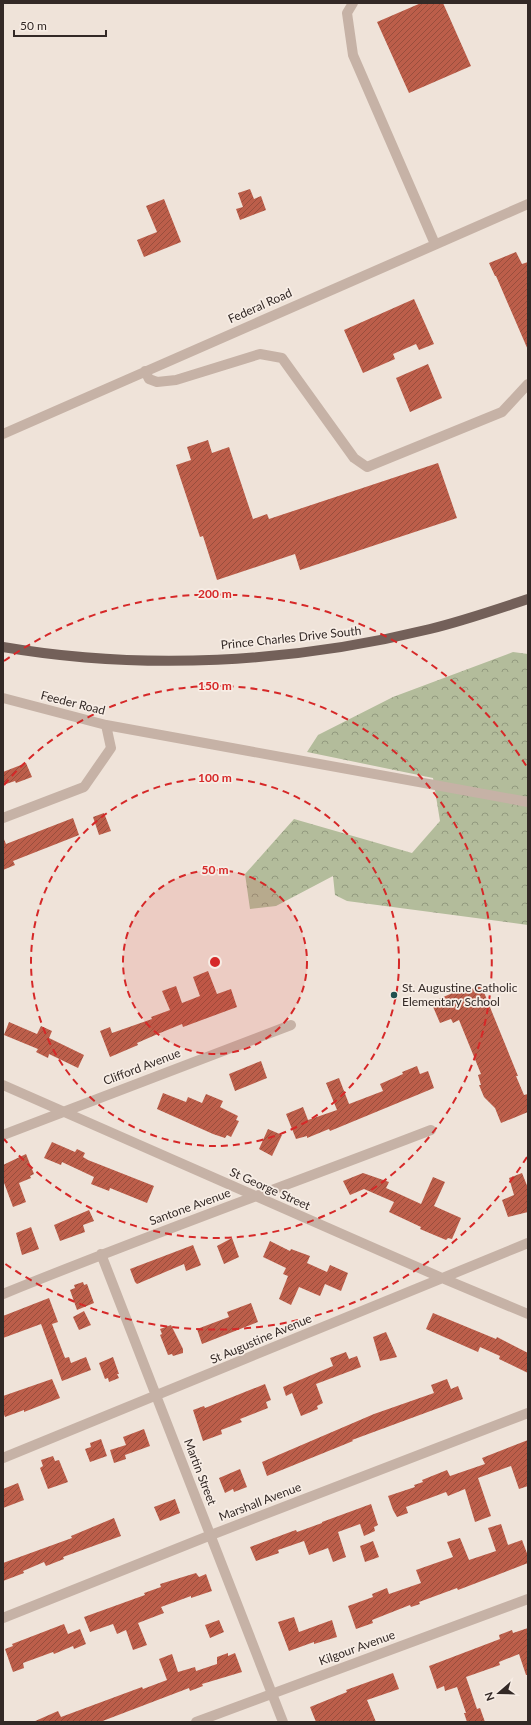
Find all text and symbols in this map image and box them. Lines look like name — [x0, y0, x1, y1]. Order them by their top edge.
scale bar — [14, 12, 106, 38]
text: 50 m — [20, 18, 47, 33]
street label: Federal Road — [225, 285, 294, 326]
text: 200 m — [198, 586, 232, 601]
street label: Prince Charles Drive South — [220, 623, 362, 652]
text: 150 m — [198, 678, 232, 693]
street label: Feeder Road — [39, 687, 107, 718]
text: 100 m — [198, 770, 232, 785]
text: 50 m — [202, 862, 228, 877]
centre of rings — [208, 955, 222, 969]
place label: St. Augustine Catholic Elementary School — [402, 980, 518, 1009]
marker: St. Augustine Catholic Elementary School — [389, 990, 399, 1000]
street label: Clifford Avenue — [101, 1045, 183, 1088]
street label: St George Street — [227, 1164, 314, 1213]
street label: Santone Avenue — [147, 1185, 233, 1228]
street label: St Augustine Avenue — [208, 1310, 314, 1367]
street label: Martin Street — [181, 1436, 220, 1508]
street label: Marshall Avenue — [216, 1479, 303, 1524]
street label: Kilgour Avenue — [317, 1627, 397, 1668]
north arrow — [479, 1673, 519, 1713]
text: N — [482, 1690, 497, 1703]

